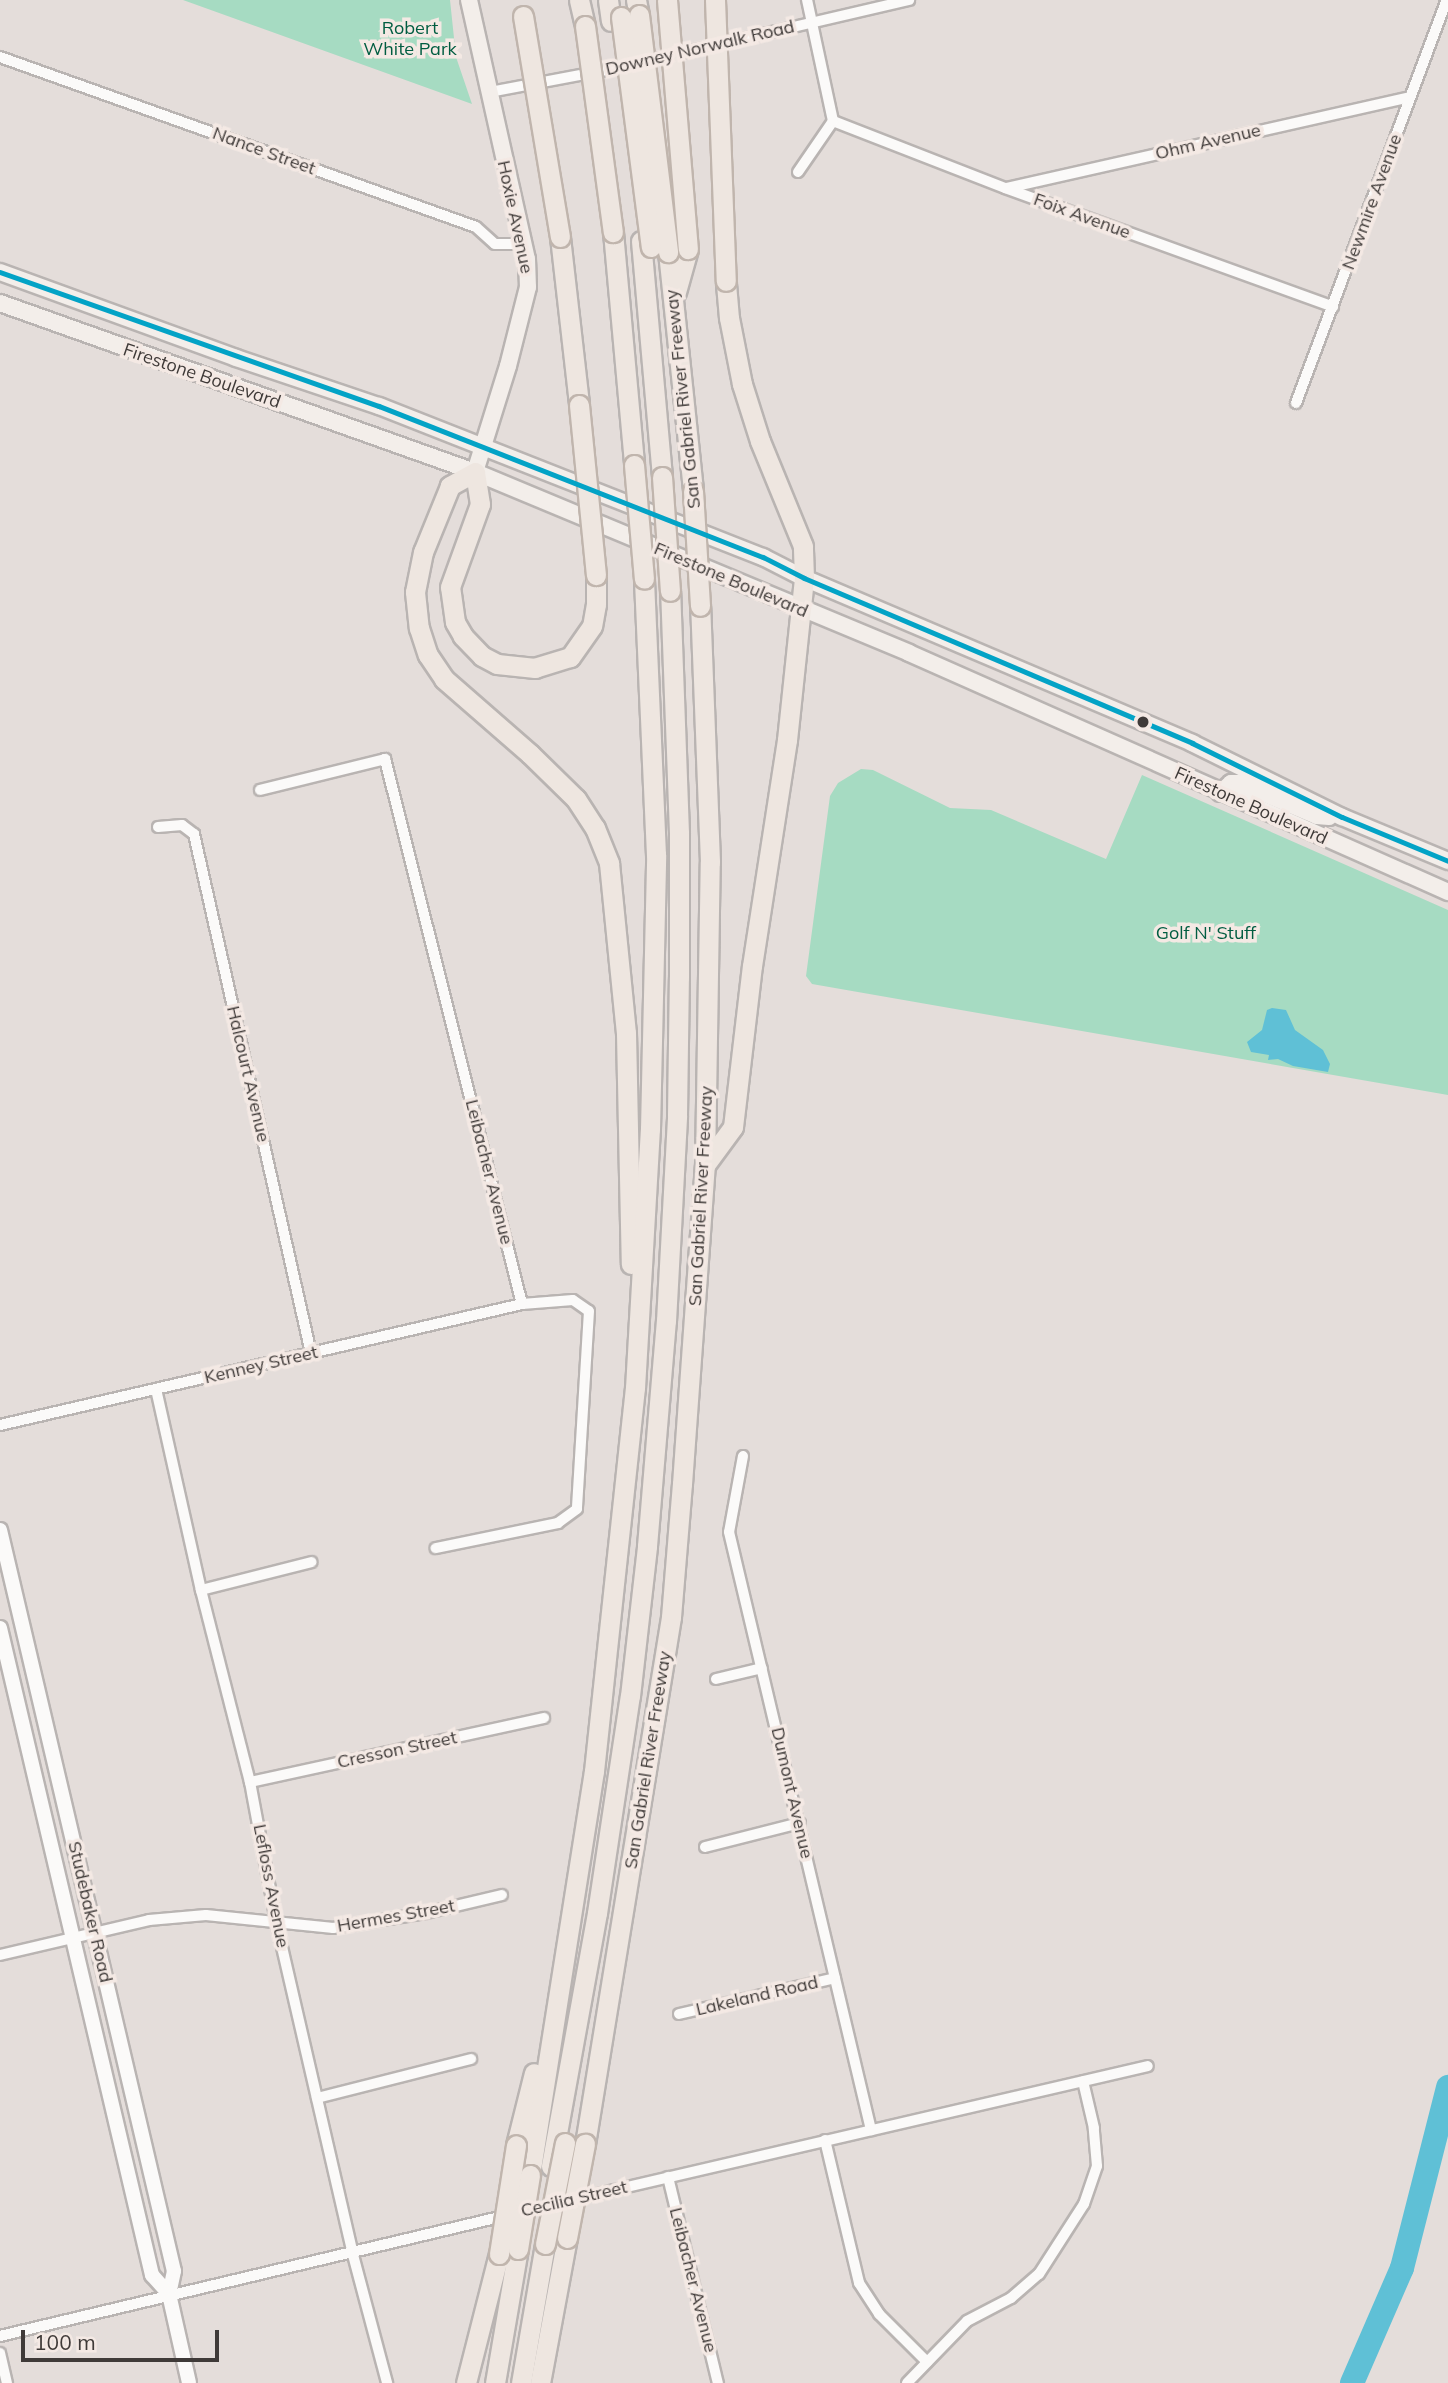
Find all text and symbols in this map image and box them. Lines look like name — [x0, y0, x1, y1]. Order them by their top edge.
street label: Downey Norwalk Road — [603, 16, 797, 80]
park label: Robert White Park — [363, 18, 457, 60]
street label: Ohm Avenue — [1153, 119, 1263, 165]
street label: Nance Street — [210, 122, 318, 180]
street label: Newmire Avenue — [1337, 131, 1407, 273]
street label: Hoxie Avenue — [492, 159, 538, 275]
street label: Foix Avenue — [1031, 189, 1133, 243]
street label: San Gabriel River Freeway — [661, 288, 705, 510]
street label: Firestone Boulevard — [120, 339, 284, 413]
street label: Firestone Boulevard — [651, 538, 811, 622]
unlabelled marker — [1136, 715, 1150, 729]
street label: Firestone Boulevard — [1171, 763, 1331, 849]
park label: Golf N' Stuff — [1156, 922, 1256, 944]
street label: Halcourt Avenue — [222, 1004, 274, 1144]
street label: San Gabriel River Freeway — [684, 1085, 718, 1307]
street label: Leibacher Avenue — [461, 1097, 517, 1247]
street label: Kenney Street — [202, 1341, 320, 1389]
street label: San Gabriel River Freeway — [620, 1649, 676, 1871]
street label: Dumont Avenue — [766, 1725, 818, 1861]
street label: Cresson Street — [335, 1727, 459, 1773]
street label: Lefloss Avenue — [248, 1822, 294, 1950]
street label: Studebaker Road — [63, 1839, 117, 1985]
street label: Hermes Street — [335, 1895, 457, 1937]
street label: Lakeland Road — [694, 1971, 820, 2021]
street label: Cecilia Street — [519, 2176, 629, 2222]
street label: Leibacher Avenue — [665, 2205, 721, 2355]
scale bar — [24, 2316, 222, 2360]
text: 100 m — [34, 2329, 96, 2355]

